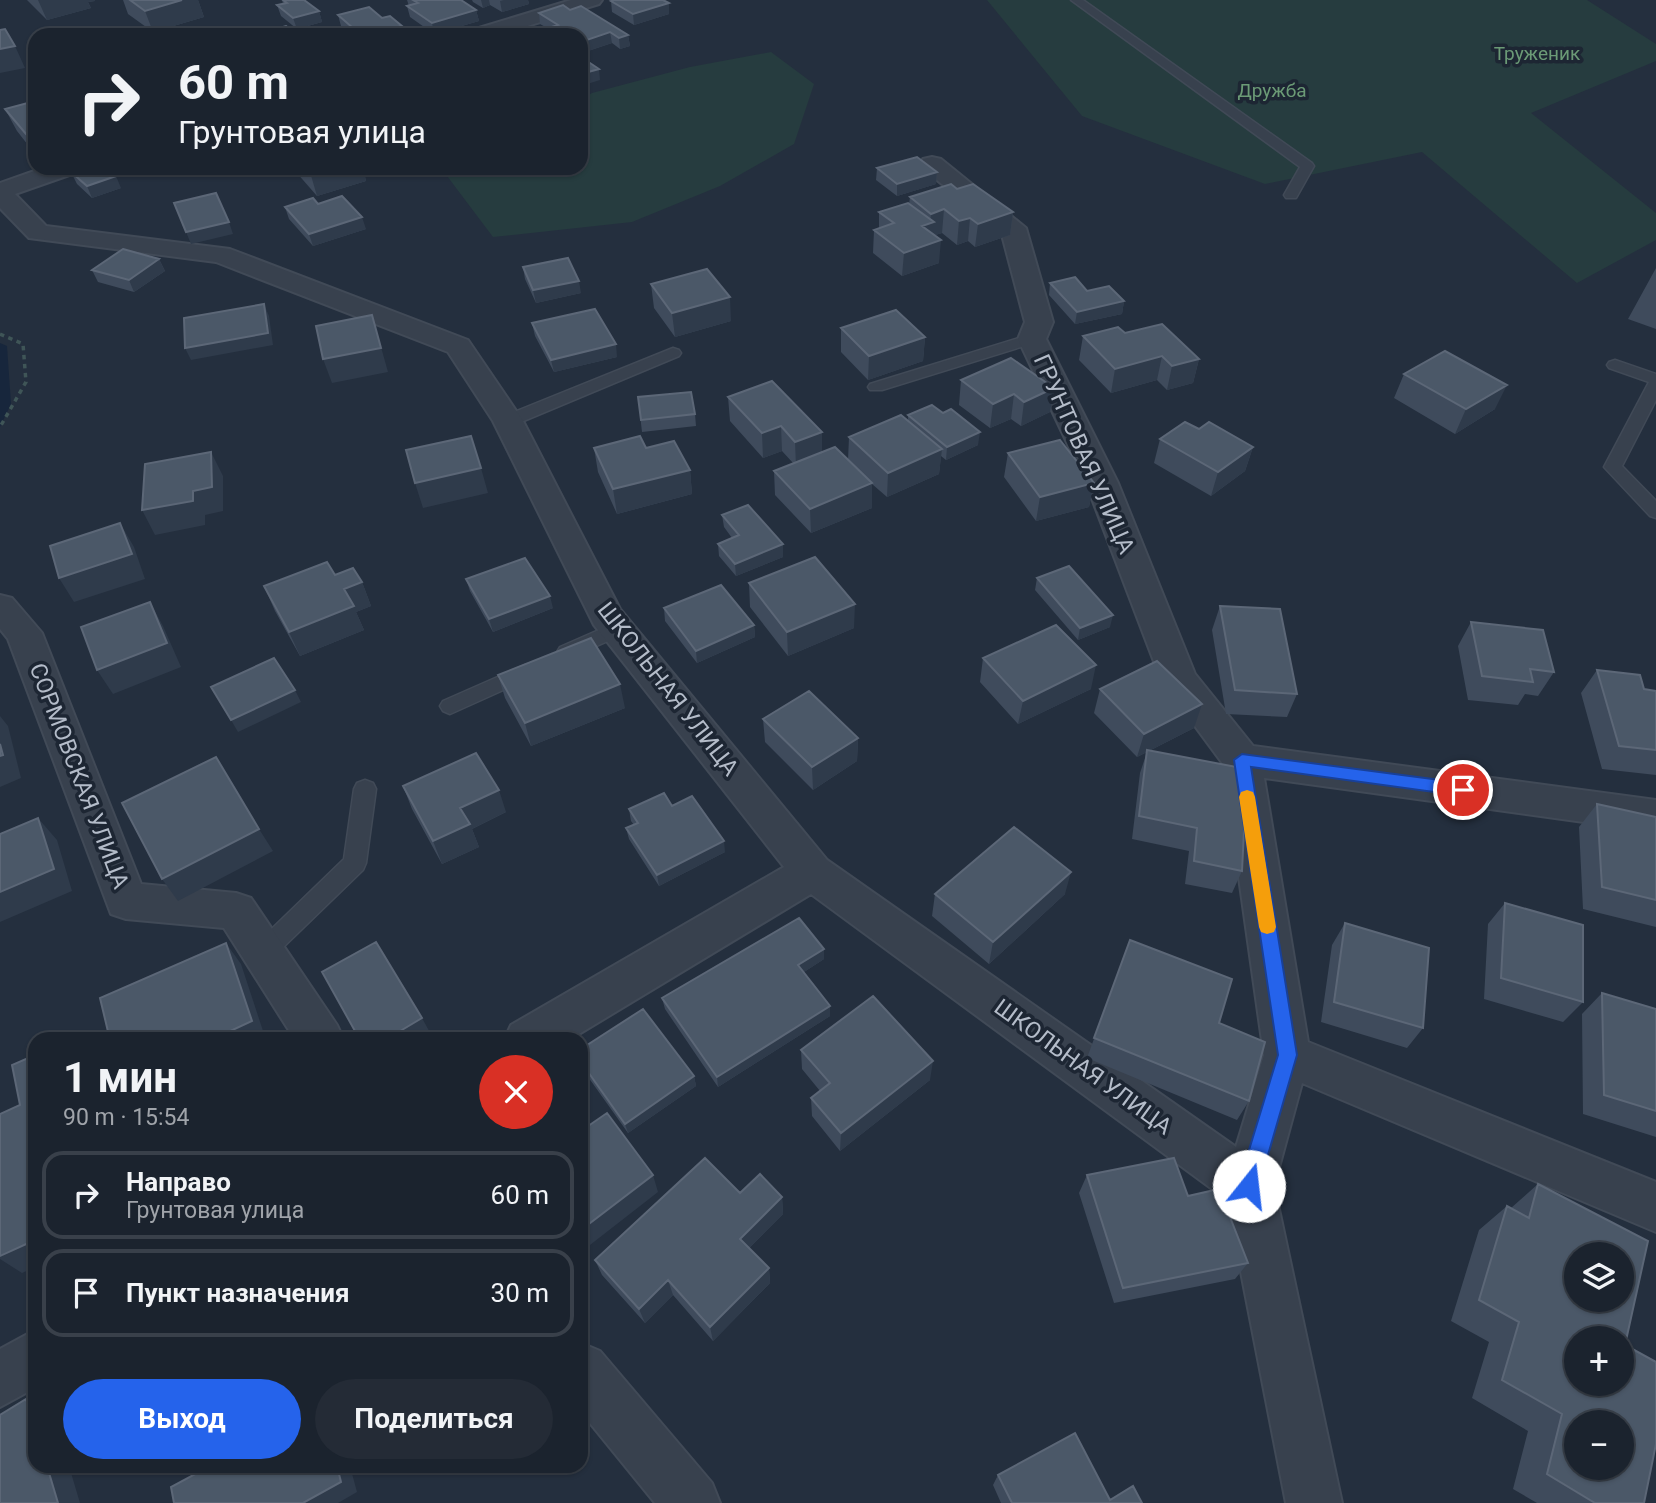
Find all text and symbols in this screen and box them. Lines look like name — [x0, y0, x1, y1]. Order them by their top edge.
park label: Труженик — [1494, 42, 1581, 65]
text: 60 m — [178, 54, 289, 111]
icon: right — [63, 56, 154, 147]
park label: Дружба — [1237, 79, 1307, 102]
text: Грунтовая улица — [178, 113, 426, 151]
street label: ГРУНТОВАЯ УЛИЦА — [1028, 350, 1140, 558]
street label: ШКОЛЬНАЯ УЛИЦА — [592, 597, 744, 781]
street label: СОРМОВСКАЯ УЛИЦА — [24, 659, 134, 893]
pin — [1433, 760, 1493, 820]
icon: arrive — [1444, 771, 1482, 809]
street label: ШКОЛЬНАЯ УЛИЦА — [989, 994, 1177, 1140]
text: 1 мин — [63, 1053, 177, 1102]
button: close — [479, 1055, 553, 1129]
text: 90 m · 15:54 — [63, 1104, 189, 1131]
position arrow — [1212, 1149, 1286, 1223]
text: Направо — [126, 1167, 231, 1197]
icon: right — [67, 1176, 105, 1214]
text: 60 m — [491, 1180, 549, 1210]
text: Грунтовая улица — [126, 1197, 304, 1224]
map controls — [1564, 1242, 1634, 1480]
button: layers — [1564, 1242, 1634, 1312]
icon: arrive — [67, 1274, 105, 1312]
text: Пункт назначения — [126, 1278, 350, 1308]
text: 30 m — [491, 1278, 549, 1308]
button: + — [1564, 1326, 1634, 1396]
button: Выход — [63, 1379, 301, 1459]
button: Поделиться — [315, 1379, 553, 1459]
button: − — [1564, 1410, 1634, 1480]

